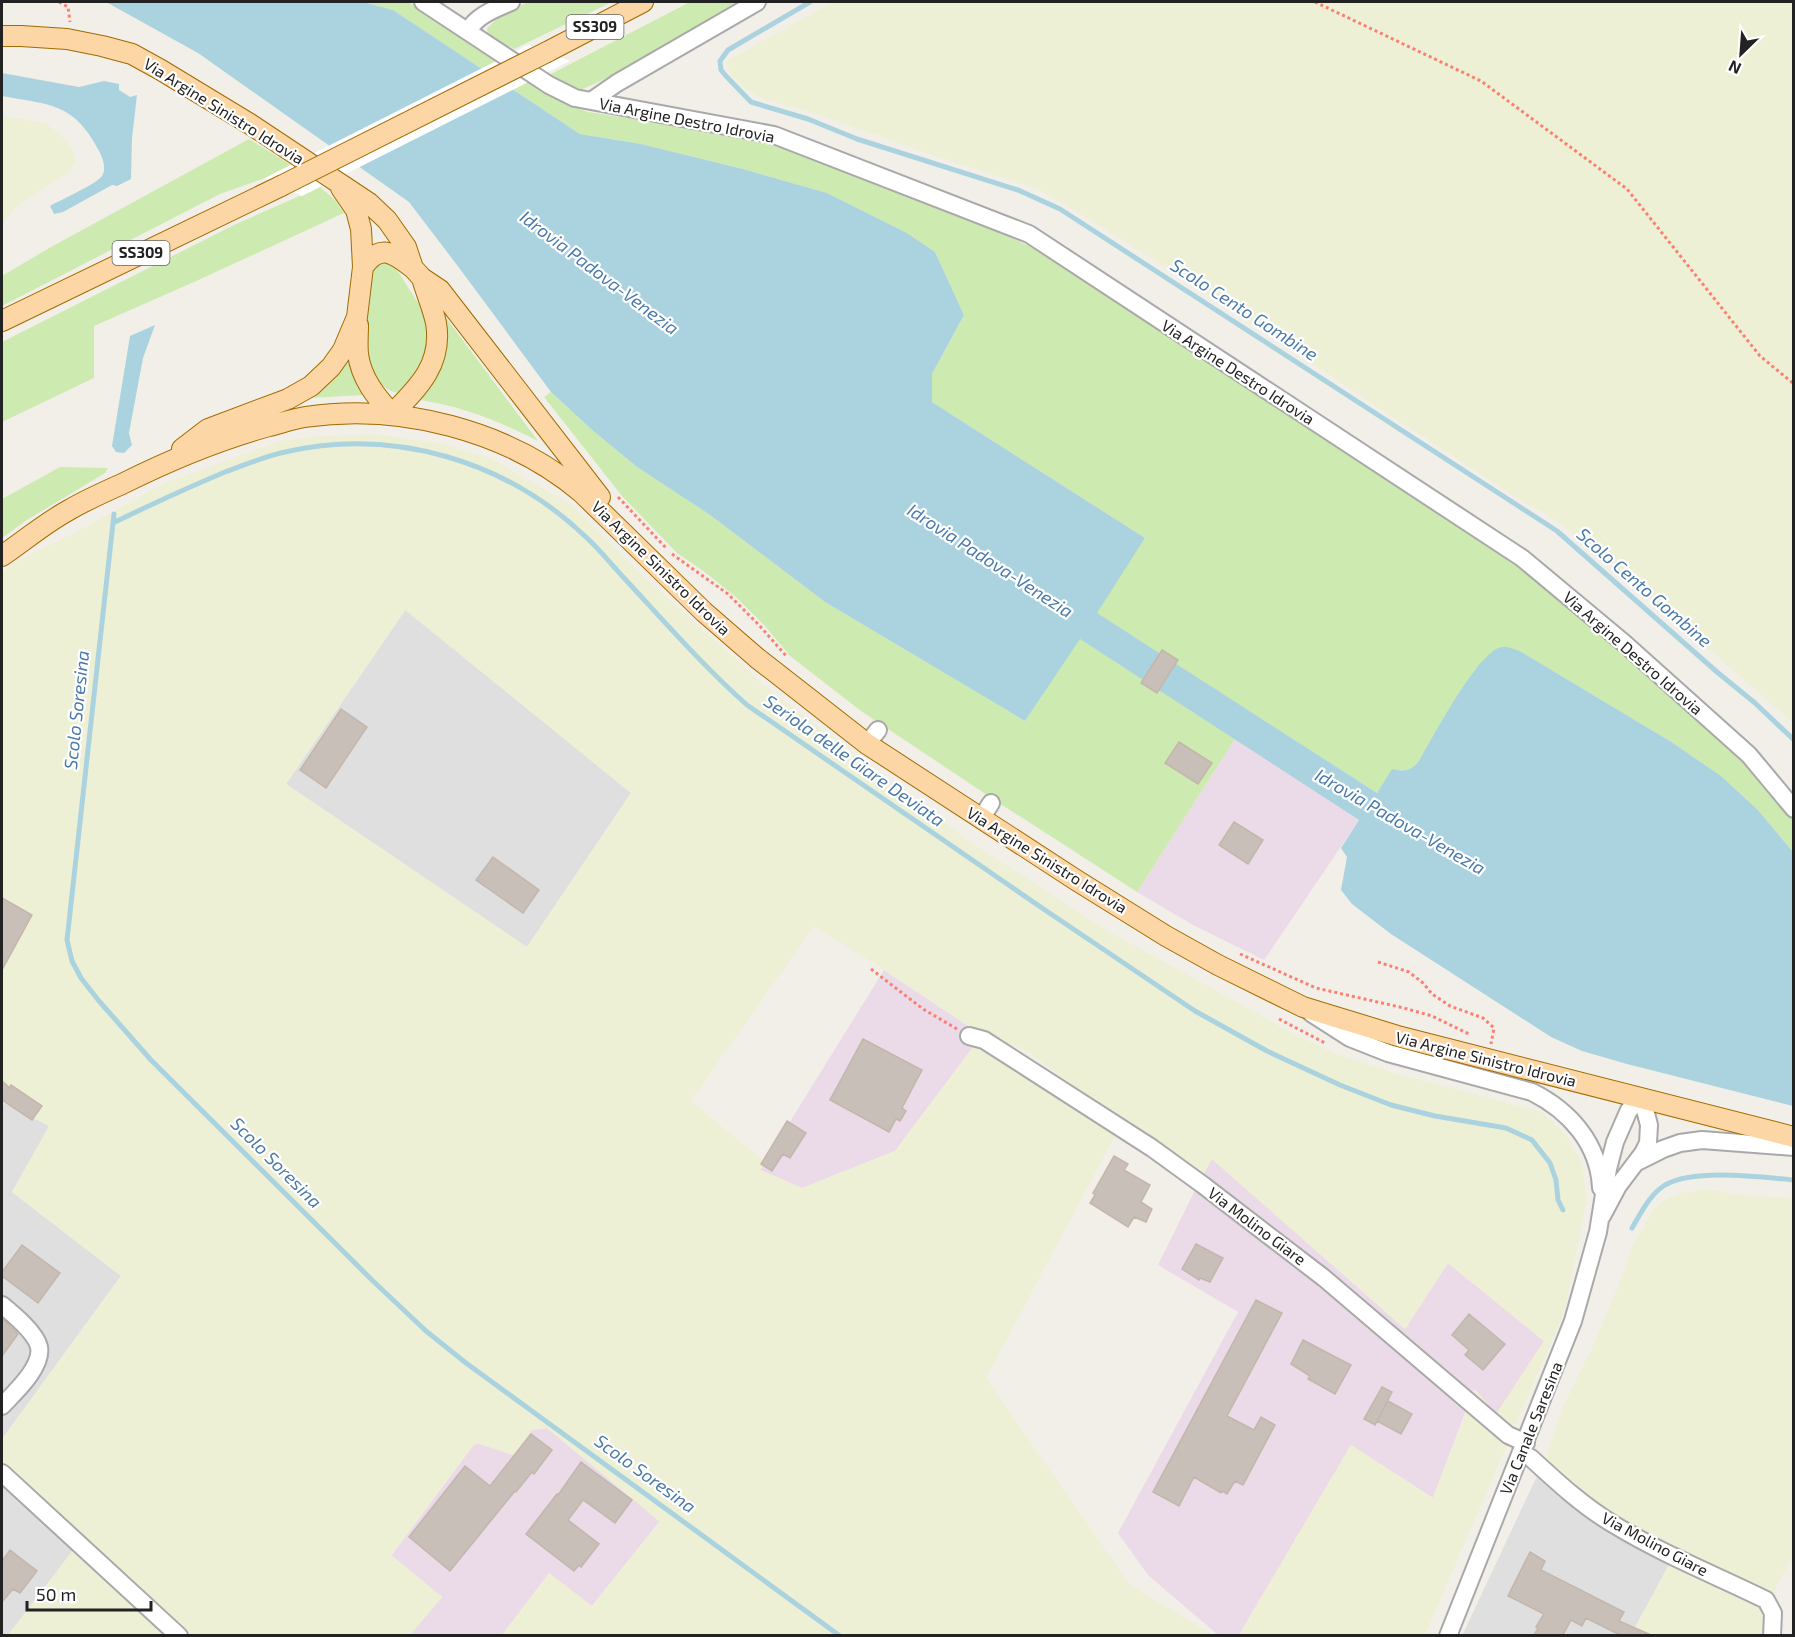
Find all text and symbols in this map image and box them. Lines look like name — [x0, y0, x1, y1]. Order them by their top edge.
road number: SS309 — [566, 15, 624, 39]
north arrow — [1711, 24, 1771, 84]
street label: Via Argine Sinistro Idrovia — [141, 53, 308, 168]
text: N — [1725, 57, 1744, 79]
street label: Via Argine Destro Idrovia — [598, 93, 776, 146]
water label: Idrovia Padova-Venezia — [516, 205, 683, 339]
road number: SS309 — [112, 241, 170, 265]
water label: Scolo Cento Gombine — [1167, 253, 1323, 365]
street label: Via Argine Destro Idrovia — [1158, 315, 1318, 428]
street label: Via Argine Sinistro Idrovia — [588, 496, 735, 639]
water label: Idrovia Padova-Venezia — [904, 498, 1077, 622]
water label: Scolo Cento Gombine — [1573, 523, 1717, 652]
street label: Via Argine Destro Idrovia — [1560, 587, 1707, 718]
water label: Scolo Soresina — [59, 649, 93, 770]
water label: Seriola delle Giare Deviata — [760, 690, 949, 831]
water label: Idrovia Padova-Venezia — [1311, 763, 1490, 879]
street label: Via Argine Sinistro Idrovia — [964, 802, 1131, 917]
street label: Via Argine Sinistro Idrovia — [1394, 1027, 1578, 1090]
water label: Scolo Soresina — [227, 1112, 327, 1212]
street label: Via Molino Giare — [1205, 1183, 1310, 1269]
street label: Via Canale Saresina — [1495, 1359, 1566, 1497]
water label: Scolo Soresina — [591, 1429, 700, 1517]
street label: Via Molino Giare — [1599, 1508, 1712, 1580]
scale bar — [27, 1574, 152, 1612]
text: 50 m — [36, 1583, 76, 1605]

